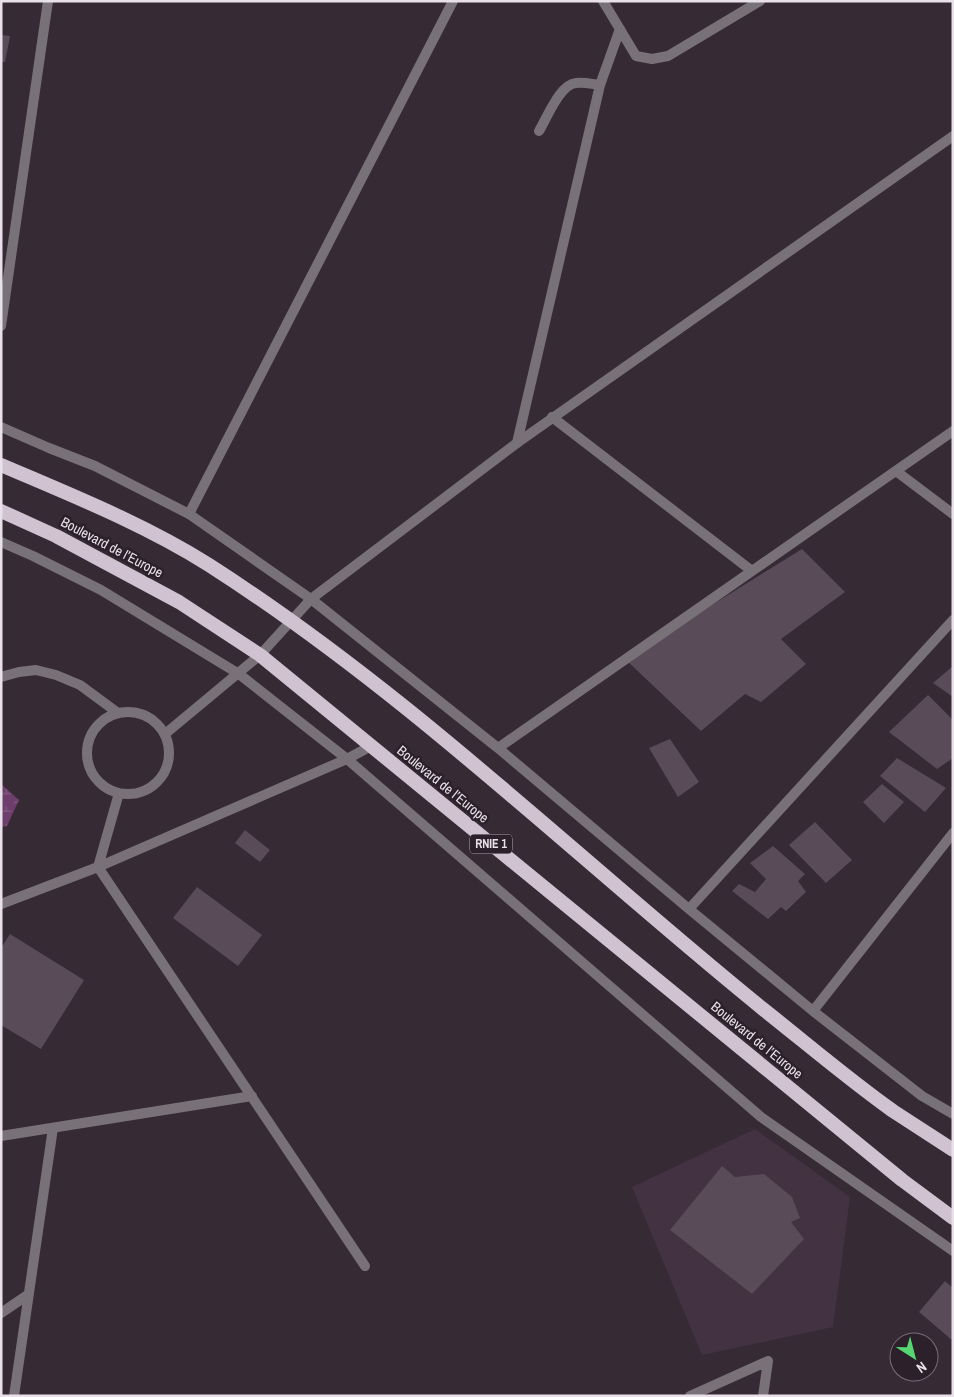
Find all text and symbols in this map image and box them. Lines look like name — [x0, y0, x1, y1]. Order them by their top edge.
street label: Boulevard de l’Europe — [58, 513, 166, 581]
street label: Boulevard de l’Europe — [393, 741, 493, 827]
road number: RNIE 1 — [470, 834, 512, 854]
street label: Boulevard de l’Europe — [707, 997, 807, 1083]
north arrow — [889, 1332, 939, 1382]
text: N — [913, 1358, 930, 1377]

